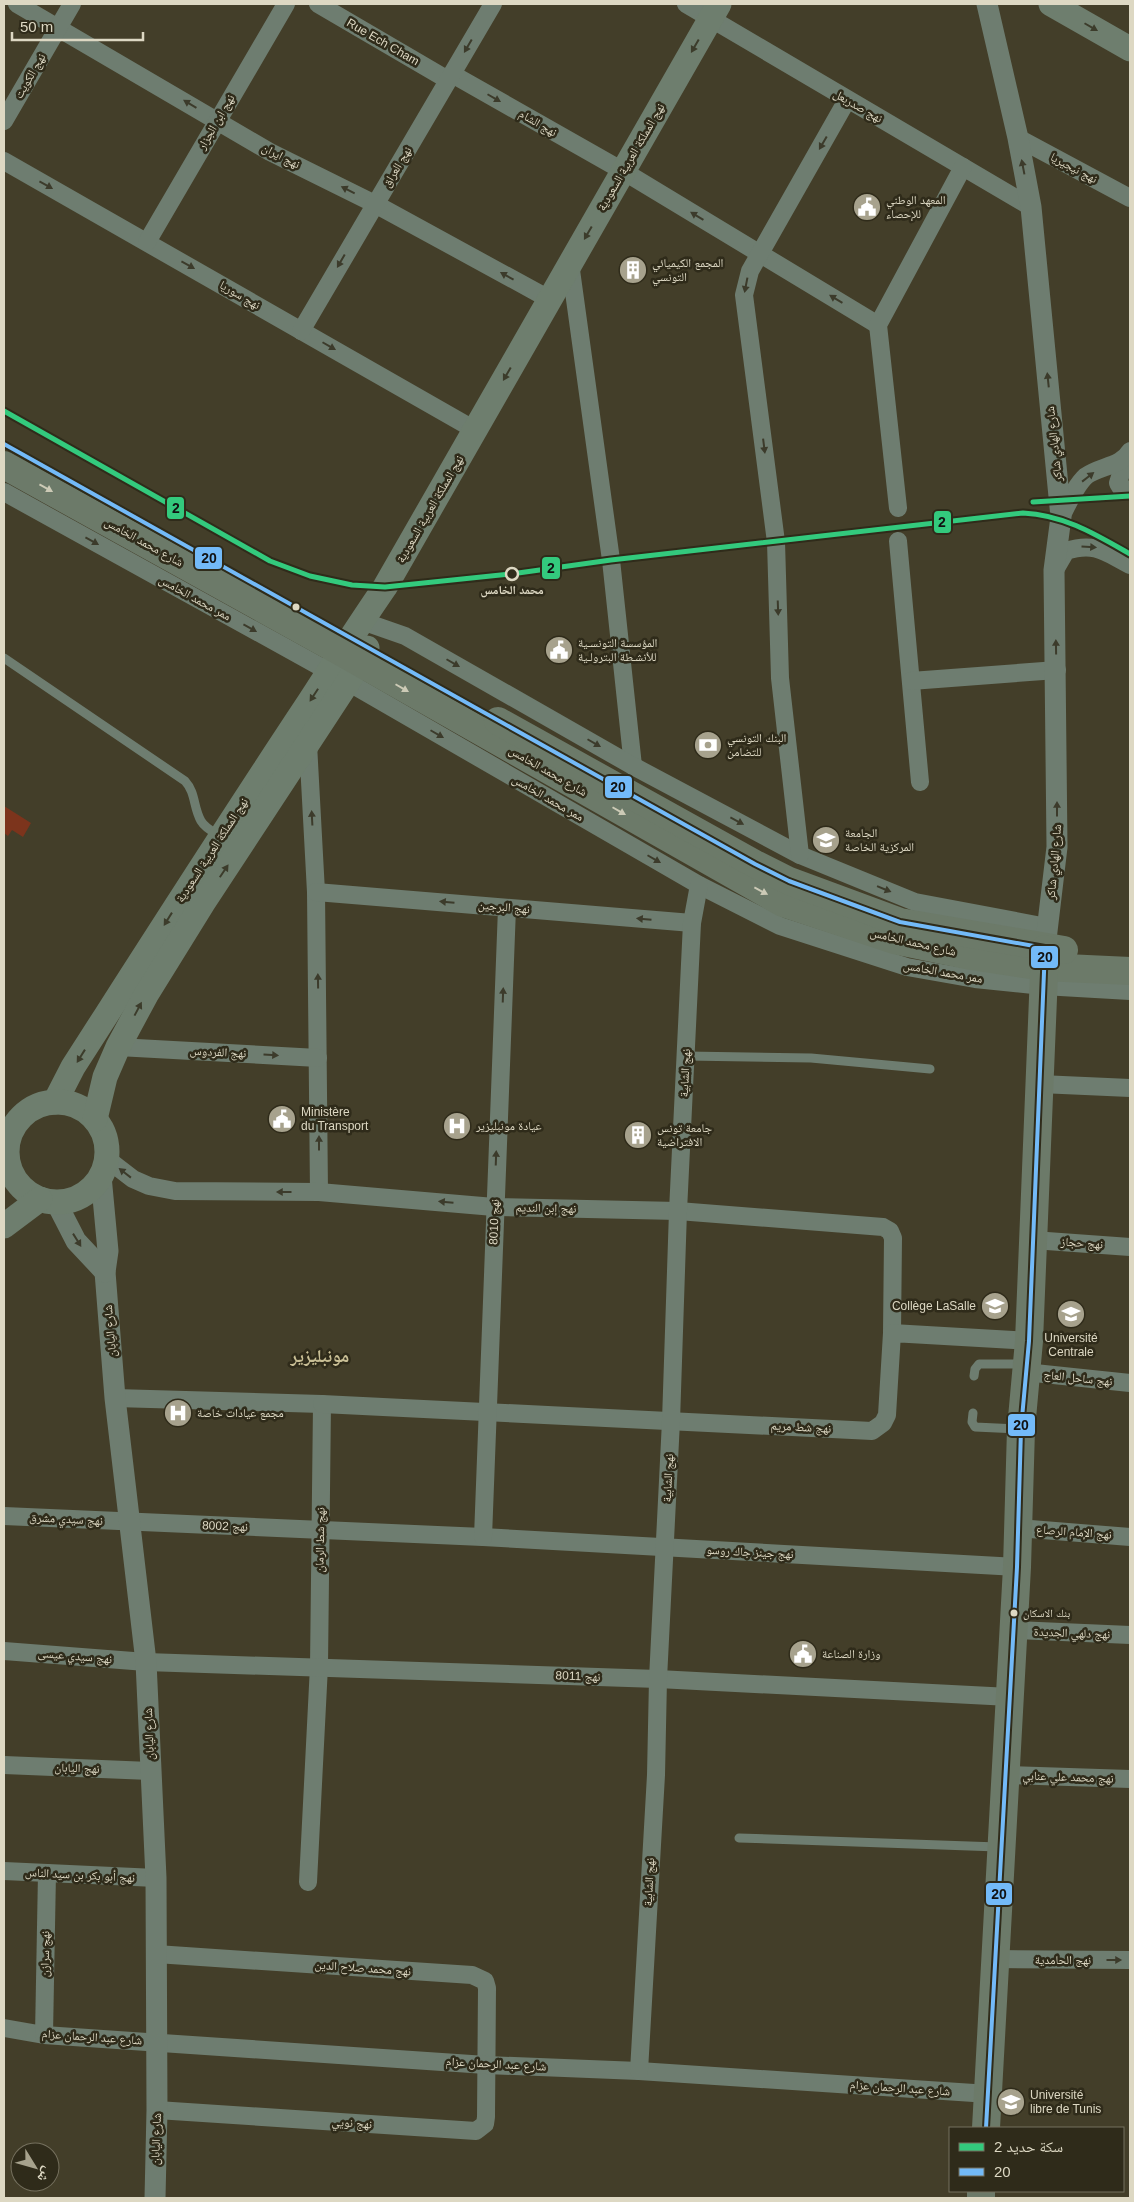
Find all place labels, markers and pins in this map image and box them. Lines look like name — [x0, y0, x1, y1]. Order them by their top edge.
public building icon: المعهد الوطني للإحصاء — [852, 192, 882, 222]
place label: المعهد الوطني للإحصاء — [886, 193, 946, 221]
building icon: المجمع الكيميائي التونسي — [618, 255, 648, 285]
place label: المجمع الكيميائي التونسي — [652, 256, 724, 287]
marker: محمد الخامس — [505, 567, 519, 581]
place label: محمد الخامس — [480, 583, 544, 598]
unlabelled marker — [291, 602, 301, 612]
public building icon: المؤسسة التونسـية للأنشـطة البترولـية — [544, 635, 574, 665]
place label: المؤسسة التونسـية للأنشـطة البترولـية — [578, 636, 658, 664]
bank icon: البنك التونسي للتضامن — [693, 730, 723, 760]
place label: البنك التونسي للتضامن — [727, 731, 787, 759]
school or university icon: الجامعة المركزية الخاصة — [811, 825, 841, 855]
place label: الجامعة المركزية الخاصة — [845, 826, 914, 854]
public building icon: Ministère du Transport — [267, 1104, 297, 1134]
place label: Ministère du Transport — [301, 1105, 369, 1133]
hospital icon: عيادة مونبليزير — [442, 1111, 472, 1141]
place label: عيادة مونبليزير — [475, 1119, 542, 1133]
building icon: جامعة تونس الافتراضية — [623, 1120, 653, 1150]
place label: جامعة تونس الافتراضية — [657, 1121, 712, 1149]
school or university icon: Collège LaSalle — [980, 1291, 1010, 1321]
place label: Collège LaSalle — [892, 1299, 976, 1313]
school or university icon: Université Centrale — [1056, 1299, 1086, 1329]
place label: Université Centrale — [1044, 1331, 1098, 1359]
hospital icon: مجمع عيادات خاصة — [163, 1398, 193, 1428]
place label: مجمع عيادات خاصة — [197, 1406, 284, 1420]
place label: بنك الاسكان — [1023, 1607, 1070, 1620]
marker: بنك الاسكان — [1009, 1608, 1019, 1618]
public building icon: وزارة الصناعة — [788, 1639, 818, 1669]
place label: وزارة الصناعة — [822, 1647, 881, 1661]
school or university icon: Université libre de Tunis — [996, 2087, 1026, 2117]
place label: Université libre de Tunis — [1030, 2088, 1101, 2116]

